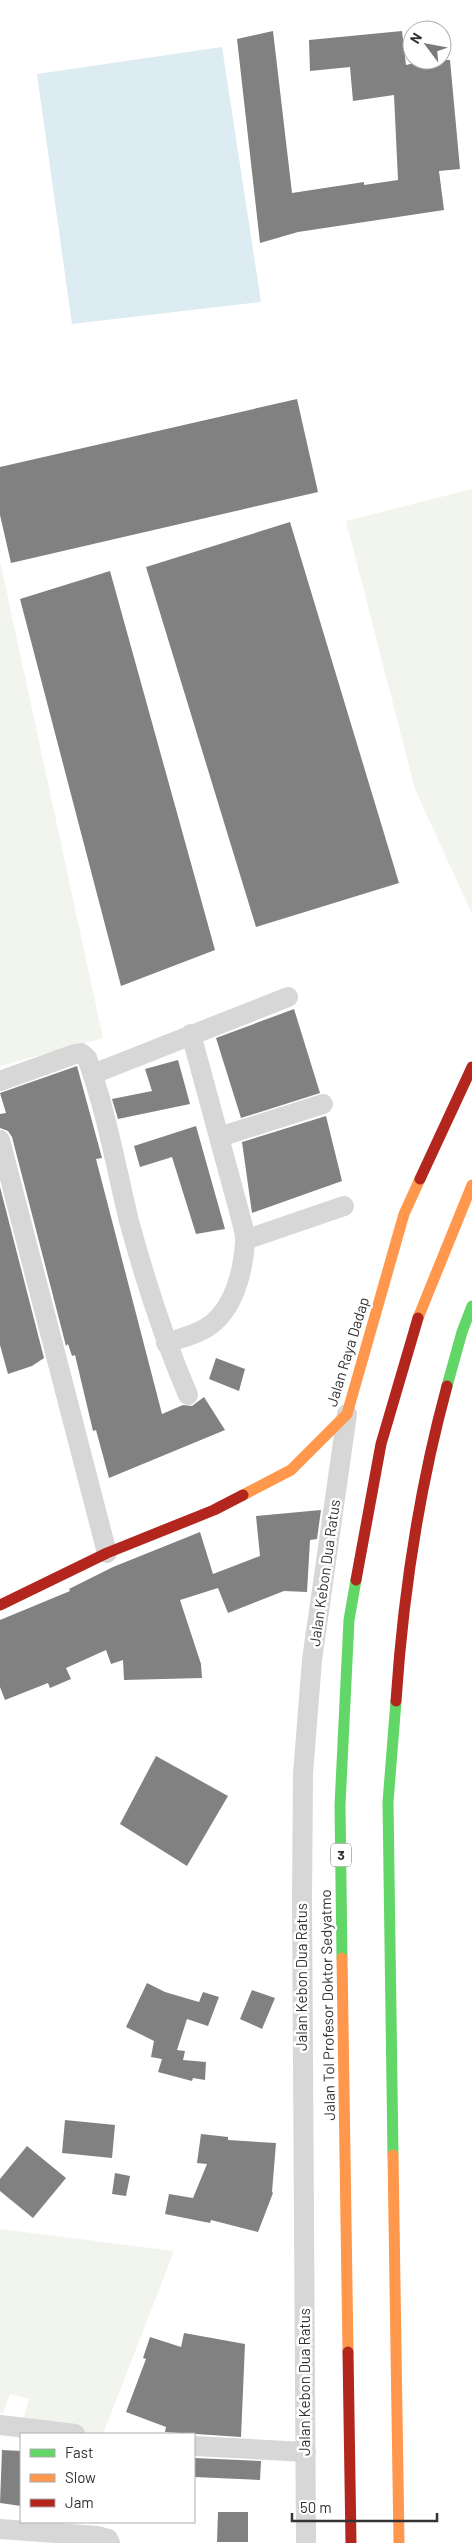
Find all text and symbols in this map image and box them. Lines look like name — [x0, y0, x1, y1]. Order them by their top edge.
north arrow — [402, 20, 452, 70]
text: N — [406, 29, 425, 46]
street label: Jalan Raya Dadap — [322, 1295, 372, 1409]
street label: Jalan Kebon Dua Ratus — [305, 1498, 343, 1647]
road number: 3 — [331, 1844, 351, 1866]
street label: Jalan Tol Profesor Doktor Sedyatmo — [316, 1889, 338, 2121]
street label: Jalan Kebon Dua Ratus — [292, 1903, 310, 2051]
street label: Jalan Kebon Dua Ratus — [295, 2308, 313, 2456]
legend — [20, 2433, 195, 2523]
text: Fast — [65, 2443, 93, 2461]
text: Slow — [65, 2468, 96, 2486]
scale bar — [292, 2490, 437, 2522]
text: Jam — [65, 2493, 94, 2511]
text: 50 m — [300, 2498, 332, 2516]

